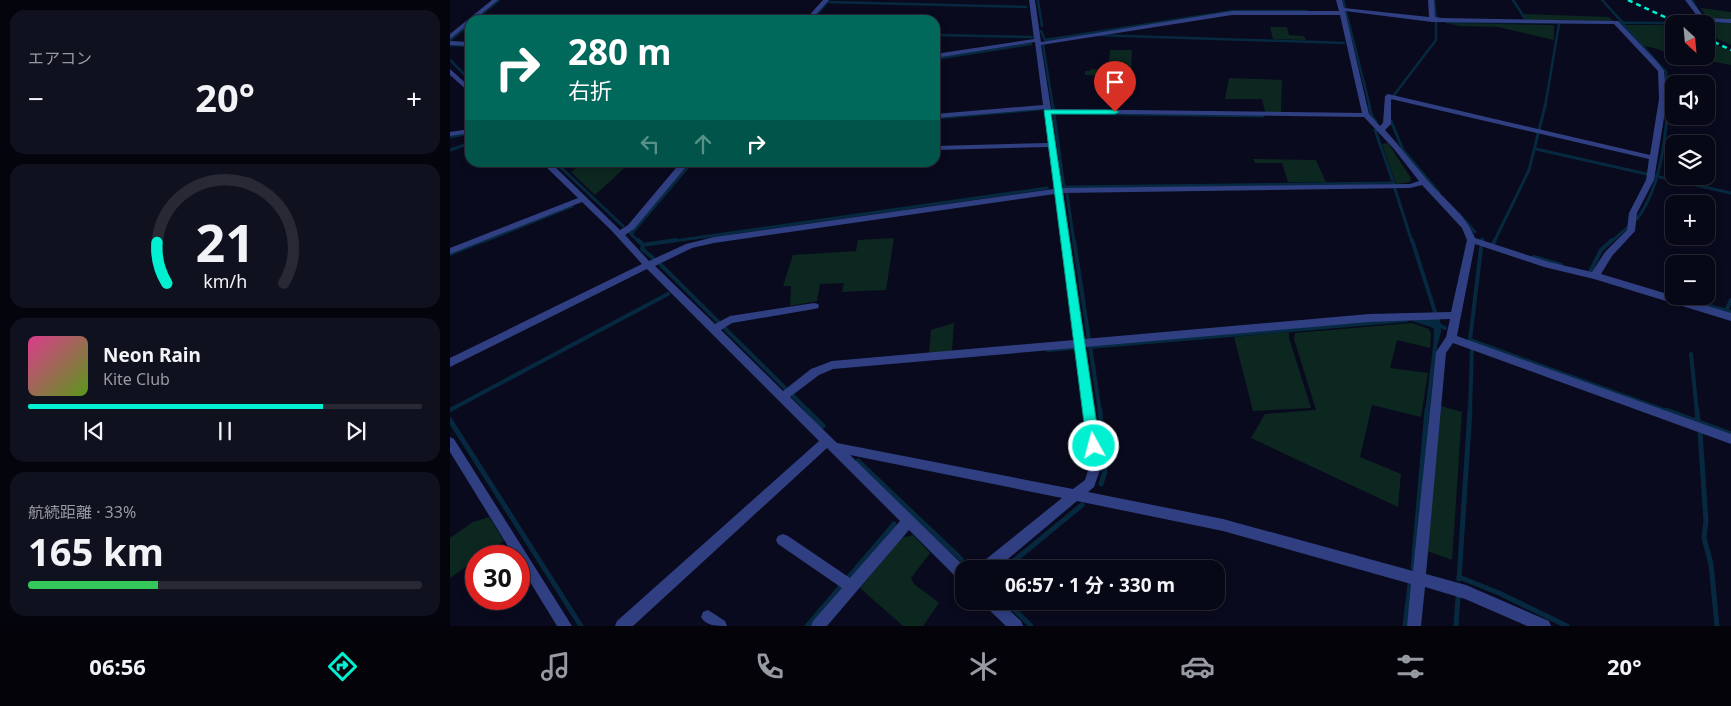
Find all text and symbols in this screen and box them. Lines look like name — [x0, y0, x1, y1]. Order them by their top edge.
north arrow — [1665, 15, 1715, 65]
map controls — [1665, 15, 1715, 305]
text: 280 m — [568, 28, 671, 75]
icon: right — [485, 35, 550, 100]
text: エアコン — [28, 47, 92, 69]
pin — [1094, 61, 1136, 112]
icon: arrive — [1101, 68, 1129, 96]
text: 20° — [195, 71, 255, 123]
text: 右折 — [568, 75, 612, 105]
button: sound — [1665, 75, 1715, 125]
text: − — [28, 79, 44, 117]
text: + — [406, 79, 422, 117]
icon: left — [636, 130, 664, 158]
icon: ahead — [689, 130, 717, 158]
icon: right — [742, 130, 770, 158]
button: layers — [1665, 135, 1715, 185]
button: + — [1665, 195, 1715, 245]
text: 21 — [195, 206, 255, 277]
button: − — [1665, 255, 1715, 305]
text: km/h — [203, 269, 247, 293]
text: Neon Rain — [103, 342, 201, 368]
text: Kite Club — [103, 368, 170, 390]
icon: previous — [80, 417, 108, 445]
icon: pause — [211, 417, 239, 445]
icon: next — [342, 417, 370, 445]
position arrow — [1067, 419, 1119, 471]
text: 航続距離 · 33% — [28, 501, 136, 523]
text: 165 km — [28, 525, 164, 577]
speed limit sign: 30 — [465, 545, 530, 610]
text: 06:57 · 1 分 · 330 m — [1005, 572, 1175, 598]
icon: directions — [325, 649, 360, 684]
icon: music — [538, 649, 573, 684]
icon: phone — [752, 649, 787, 684]
icon: climate — [966, 649, 1001, 684]
icon: car — [1180, 649, 1215, 684]
icon: filters — [1393, 649, 1428, 684]
text: 06:56 — [89, 651, 146, 681]
text: 20° — [1607, 651, 1642, 681]

